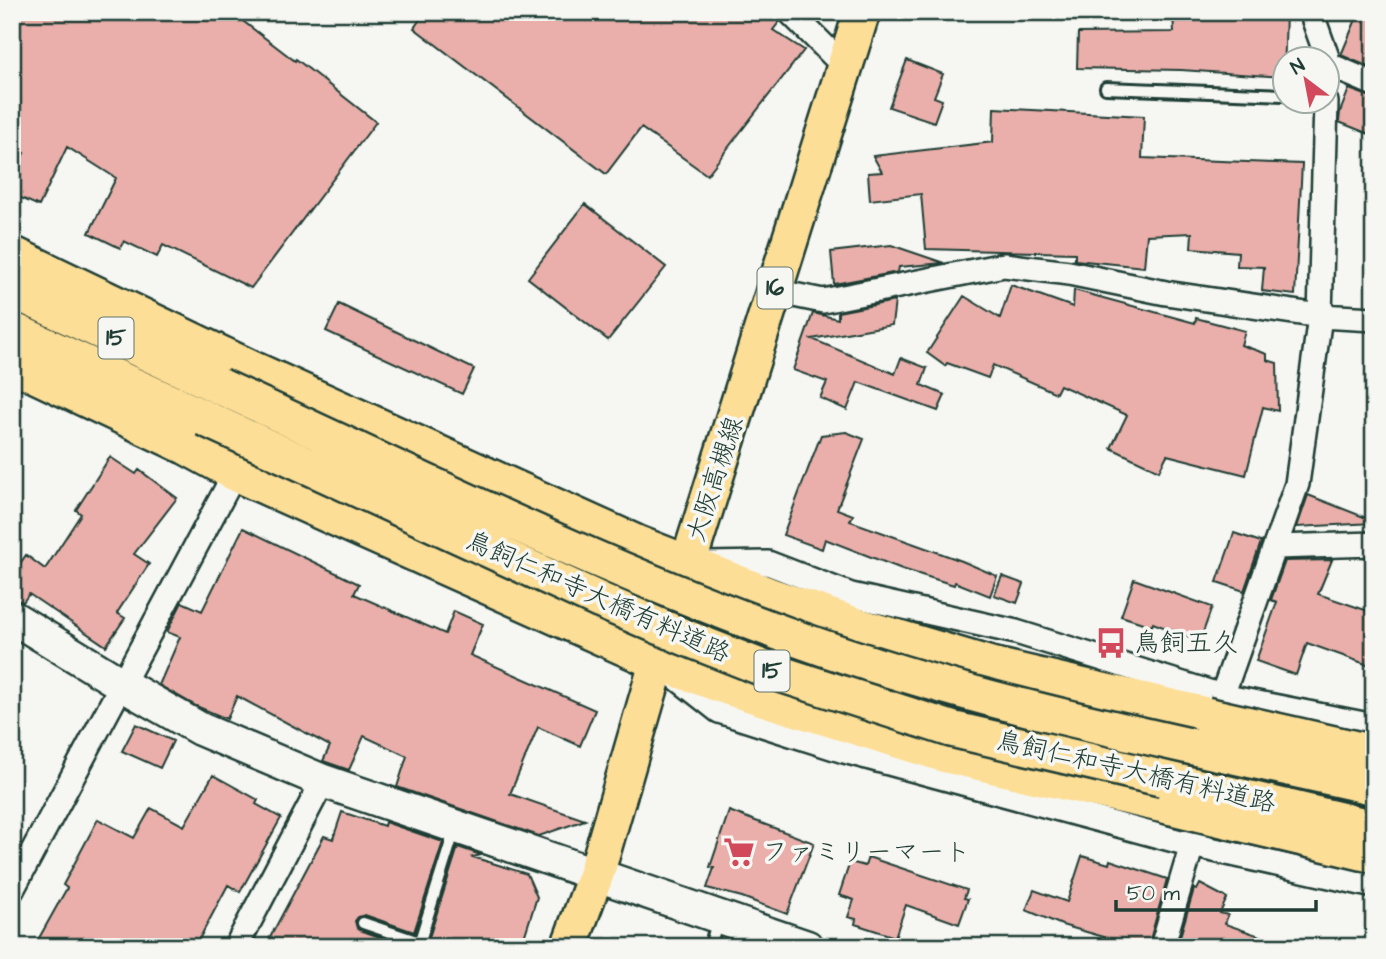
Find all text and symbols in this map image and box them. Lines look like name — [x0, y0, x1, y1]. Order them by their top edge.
north arrow — [1270, 46, 1340, 116]
text: N — [1286, 52, 1310, 81]
road number: 16 — [758, 268, 792, 309]
road number: 15 — [99, 318, 134, 358]
street label: 大阪高槻線 — [678, 412, 752, 546]
street label: 鳥飼仁和寺大橋有料道路 — [460, 522, 736, 672]
place label: 鳥飼五久 — [1134, 625, 1238, 661]
bus stop icon: 鳥飼五久 — [1094, 626, 1128, 660]
road number: 15 — [754, 650, 790, 692]
street label: 鳥飼仁和寺大橋有料道路 — [993, 722, 1279, 822]
place label: ファミリーマート — [762, 834, 971, 870]
supermarket icon: ファミリーマート — [722, 835, 756, 869]
scale bar — [1116, 868, 1316, 912]
text: 50 m — [1127, 879, 1181, 908]

